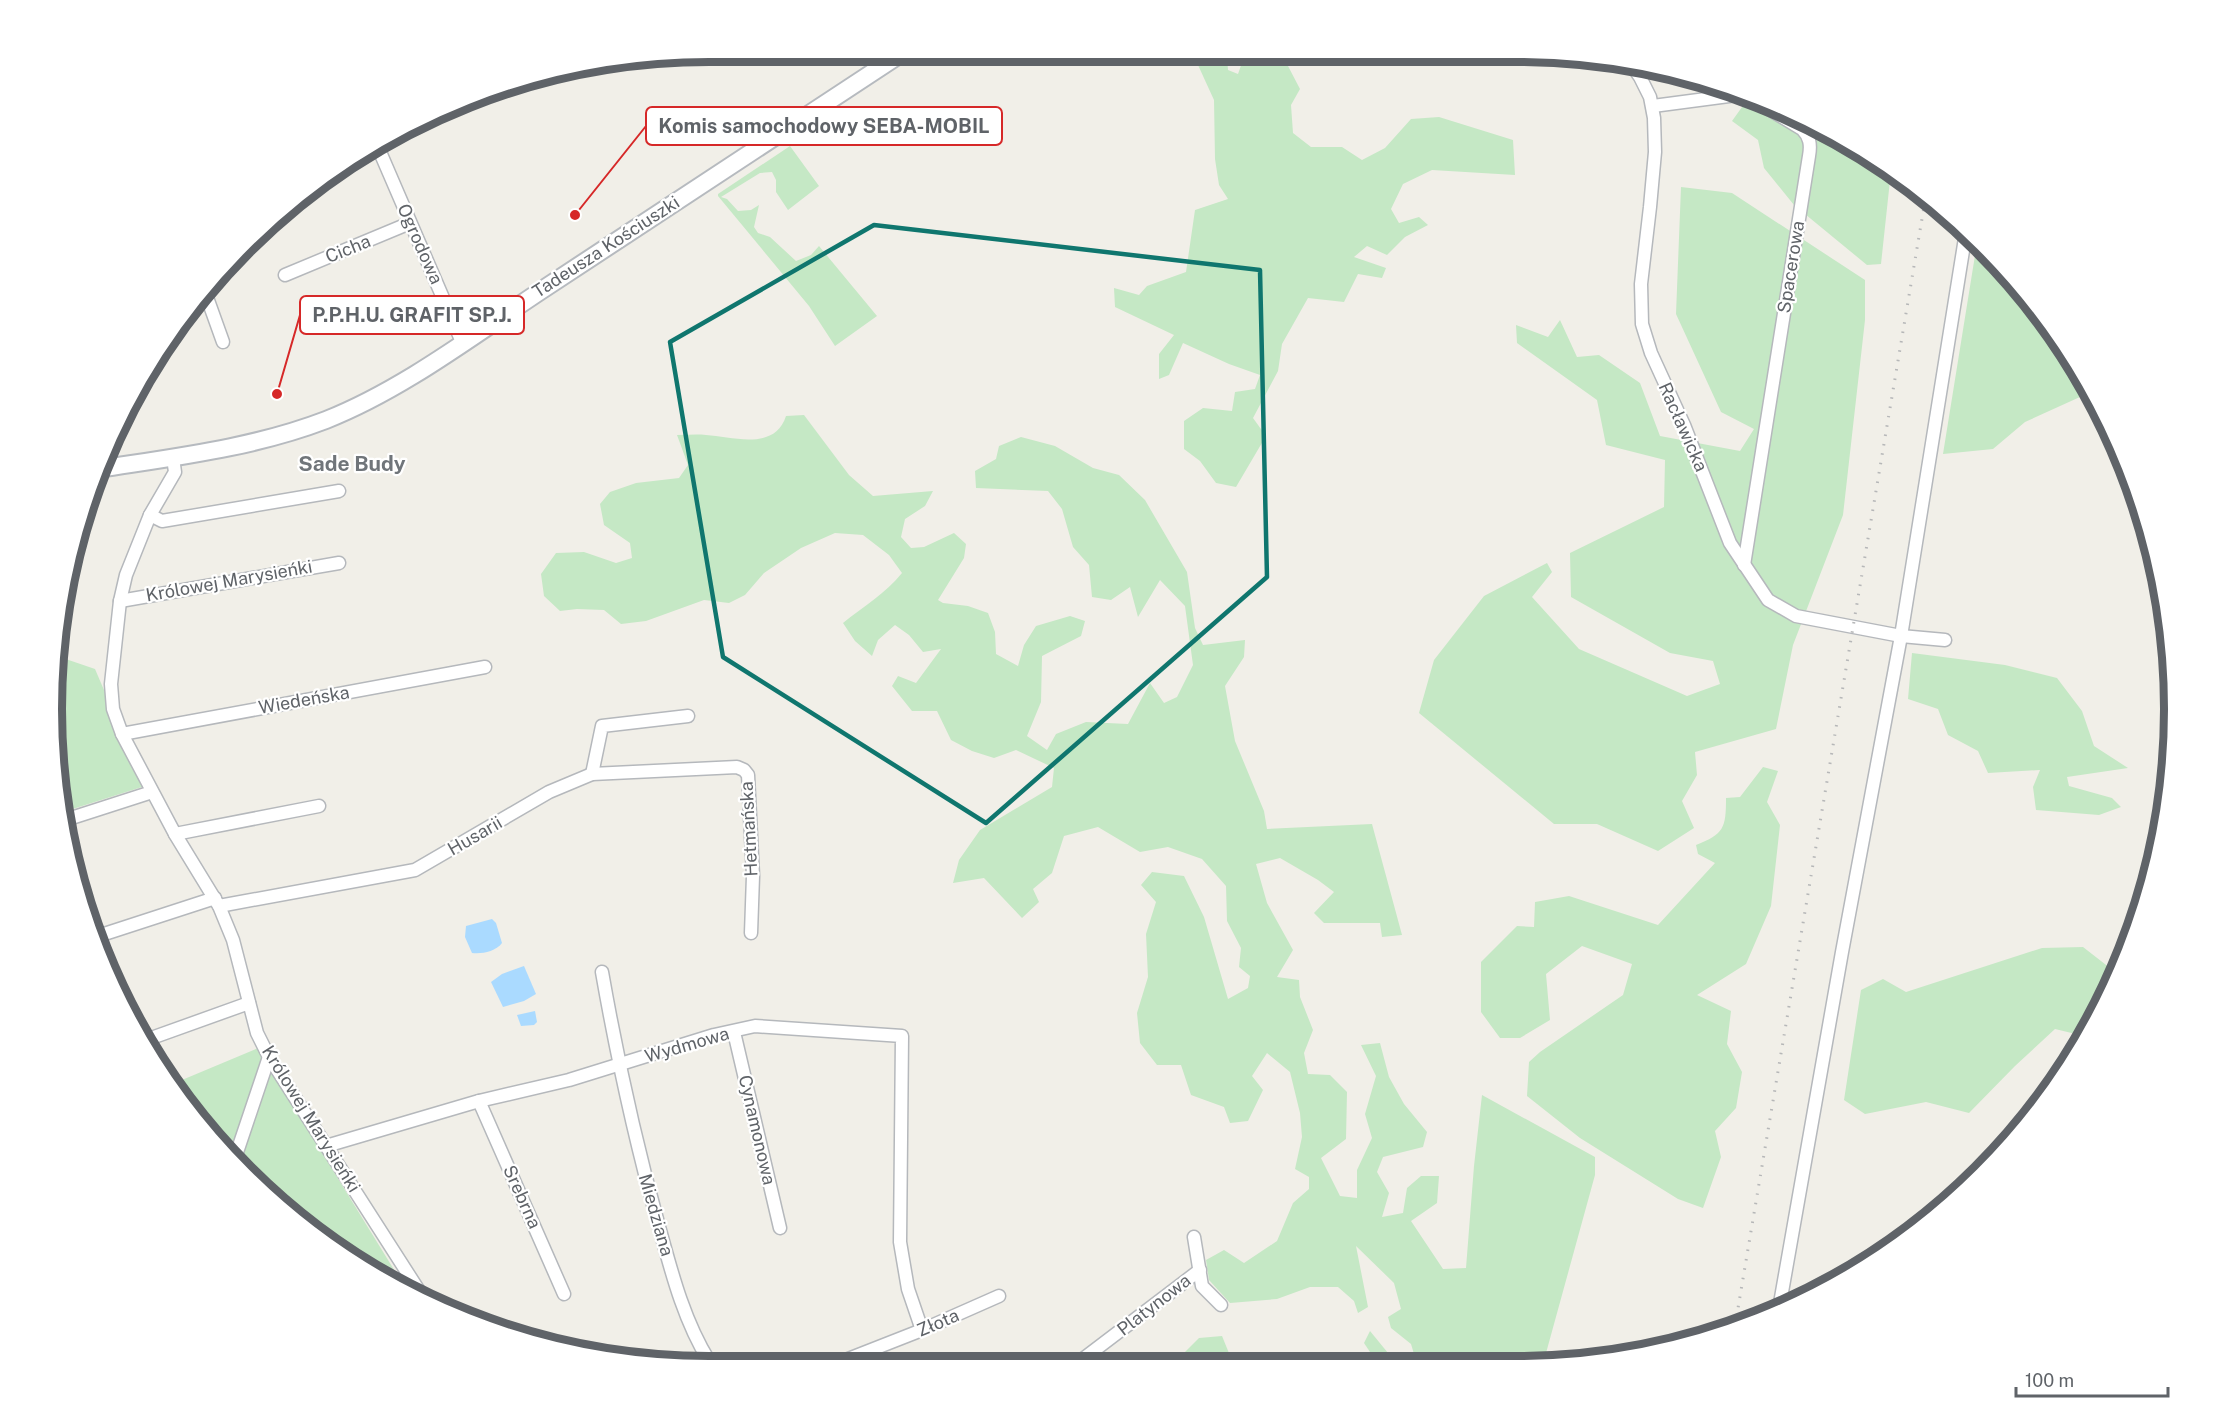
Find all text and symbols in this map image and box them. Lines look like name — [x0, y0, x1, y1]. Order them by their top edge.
callout: Komis samochodowy SEBA-MOBIL — [646, 107, 1002, 145]
text: Komis samochodowy SEBA-MOBIL — [658, 114, 990, 138]
street label: Tadeusza Kościuszki — [528, 191, 683, 302]
street label: Ogrodowa — [393, 200, 448, 287]
street label: Spacerowa — [1773, 219, 1808, 315]
street label: Cicha — [322, 230, 373, 267]
callout: P.P.H.U. GRAFIT SP.J. — [300, 296, 524, 334]
text: P.P.H.U. GRAFIT SP.J. — [312, 303, 512, 327]
street label: Racławicka — [1654, 379, 1712, 475]
district label: Sade Budy — [298, 451, 406, 476]
street label: Królowej Marysieńki — [144, 556, 314, 606]
street label: Wiedeńska — [257, 681, 351, 718]
street label: Hetmańska — [736, 781, 761, 877]
street label: Husarii — [444, 812, 506, 860]
street label: Wydmowa — [642, 1022, 732, 1067]
street label: Królowej Marysieńki — [258, 1042, 365, 1196]
street label: Cynamonowa — [735, 1073, 780, 1187]
street label: Srebrna — [499, 1162, 546, 1232]
street label: Miedziana — [635, 1171, 678, 1258]
street label: Platynowa — [1113, 1269, 1195, 1340]
street label: Złota — [914, 1304, 962, 1341]
scale bar — [2016, 1360, 2168, 1398]
text: 100 m — [2025, 1370, 2074, 1391]

